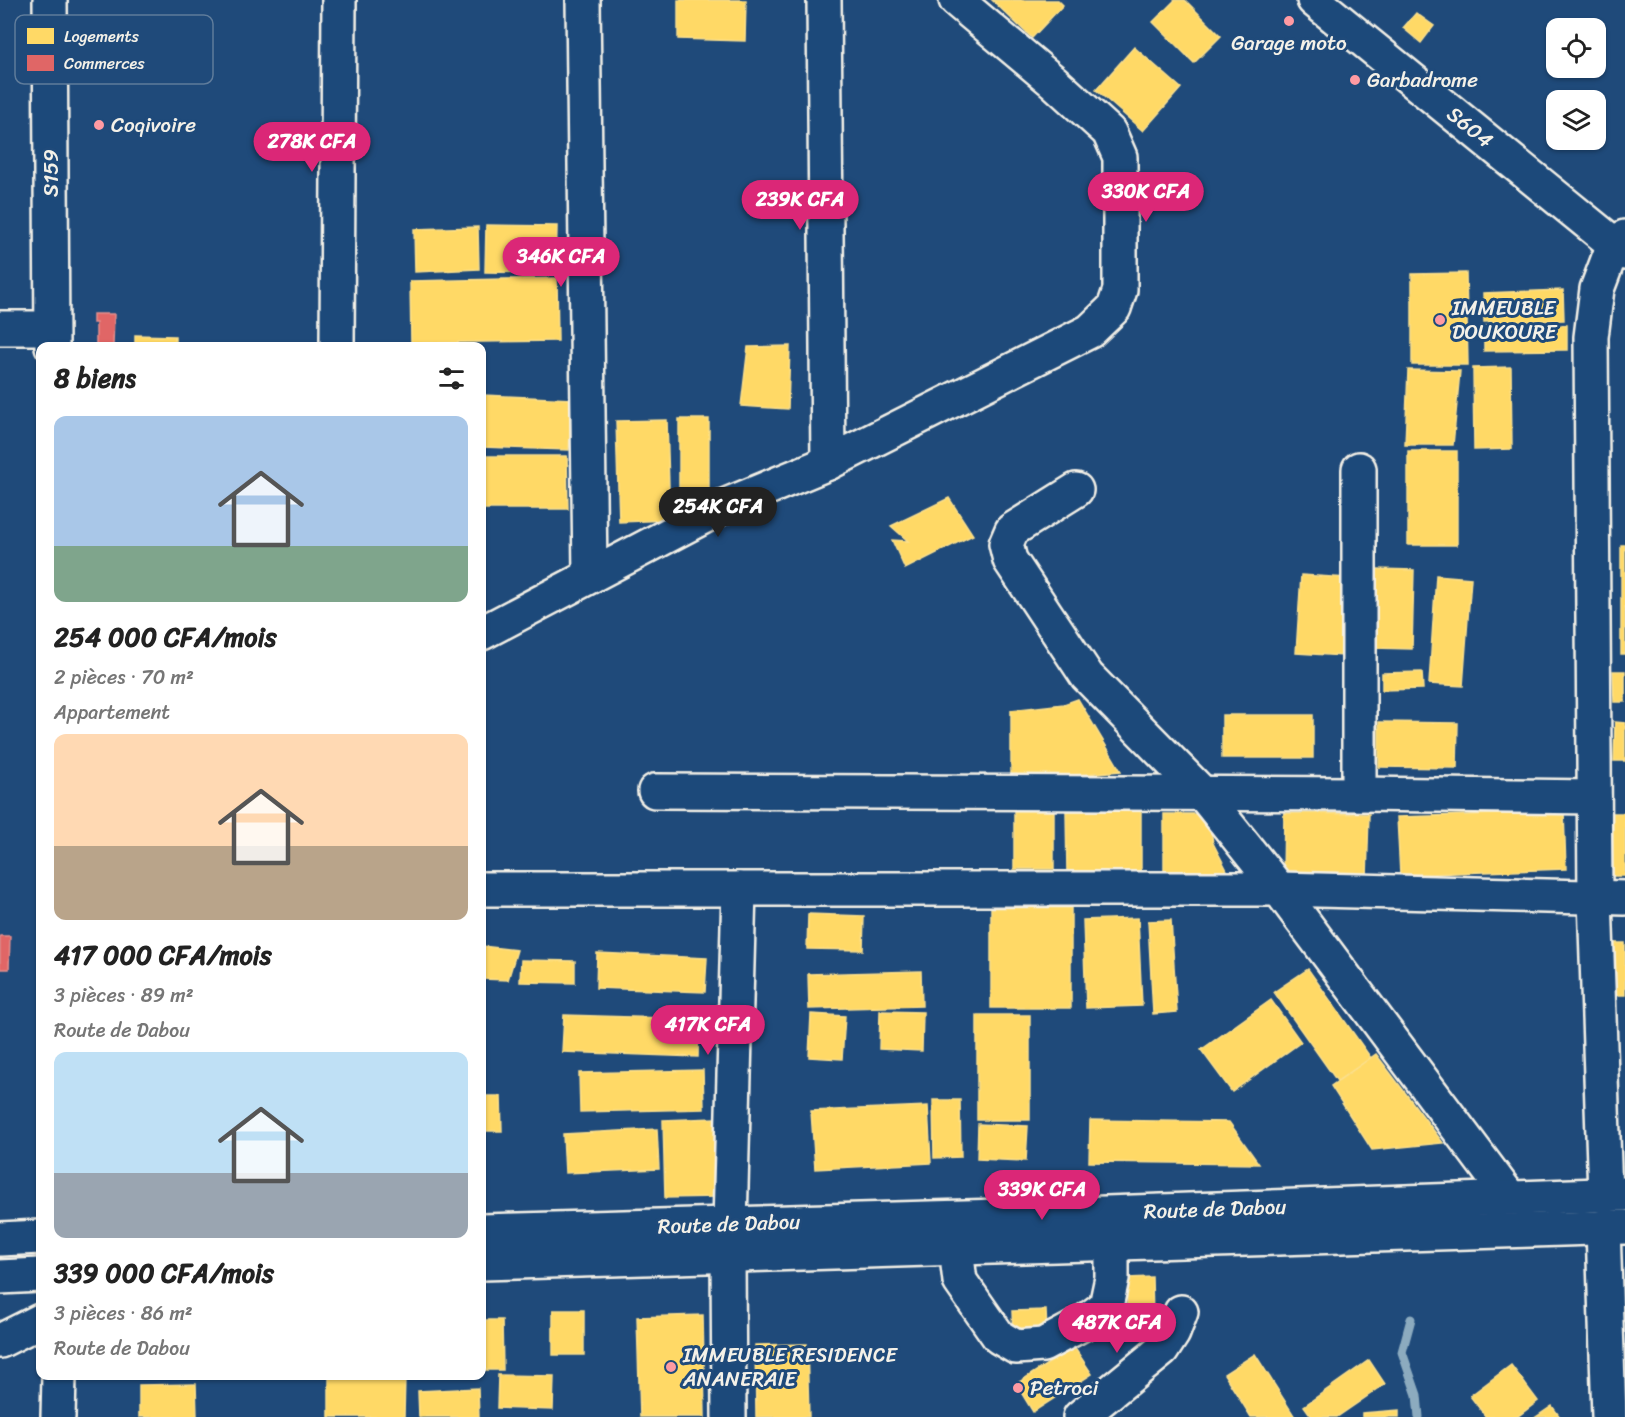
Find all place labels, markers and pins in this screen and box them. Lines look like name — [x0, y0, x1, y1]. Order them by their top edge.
marker: Garage moto — [1282, 14, 1296, 28]
place label: Garage moto — [1231, 24, 1347, 62]
place label: Garbadrome — [1367, 61, 1478, 99]
marker: Garbadrome — [1348, 73, 1362, 87]
place label: Coqivoire — [111, 106, 196, 144]
marker: Coqivoire — [92, 118, 106, 132]
pin: 278K CFA — [250, 122, 374, 173]
pin: 330K CFA — [1084, 172, 1208, 223]
pin: 239K CFA — [738, 180, 862, 231]
pin: 346K CFA — [499, 237, 623, 288]
place label: IMMEUBLE DOUKOURE — [1451, 289, 1558, 351]
marker: IMMEUBLE DOUKOURE — [1433, 313, 1447, 327]
pin: 254K CFA — [656, 487, 780, 538]
pin: 417K CFA — [646, 1005, 770, 1056]
pin: 339K CFA — [980, 1170, 1104, 1221]
pin: 487K CFA — [1055, 1303, 1179, 1354]
place label: IMMEUBLE RESIDENCE ANANERAIE — [682, 1336, 898, 1398]
marker: IMMEUBLE RESIDENCE ANANERAIE — [664, 1360, 678, 1374]
place label: Petroci — [1030, 1369, 1099, 1407]
marker: Petroci — [1011, 1381, 1025, 1395]

